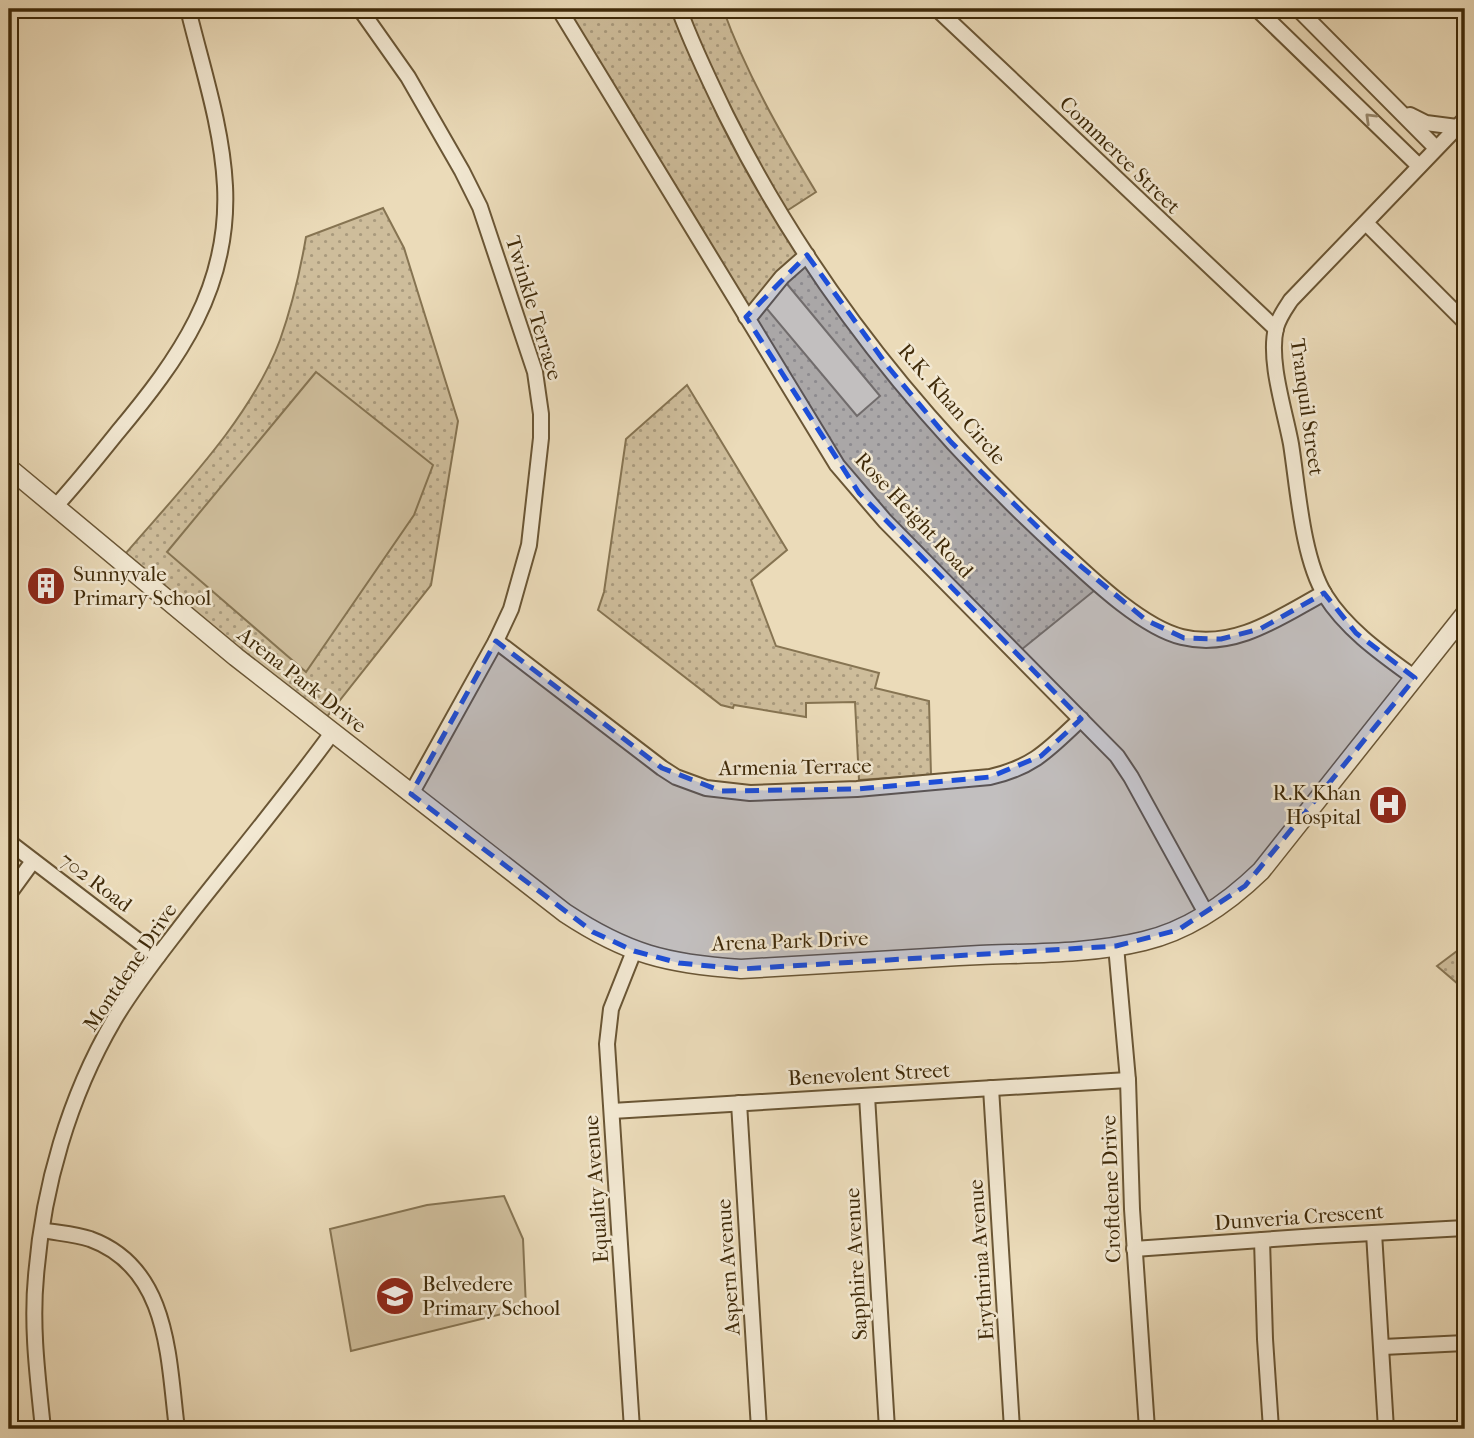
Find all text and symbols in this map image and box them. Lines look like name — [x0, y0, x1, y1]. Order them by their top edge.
street label: Commerce Street — [1055, 91, 1186, 219]
one-way arrow — [1366, 114, 1378, 126]
street label: Twinkle Terrace — [501, 233, 567, 383]
street label: Tranquil Street — [1286, 337, 1329, 478]
street label: R.K. Khan Circle — [893, 339, 1011, 469]
street label: Rose Height Road — [850, 447, 979, 583]
place label: Sunnyvale Primary School — [73, 562, 211, 610]
building icon: Sunnyvale Primary School — [25, 565, 67, 607]
street label: Arena Park Drive — [232, 622, 371, 738]
street label: Armenia Terrace — [717, 754, 872, 780]
place label: R.K Khan Hospital — [1272, 781, 1361, 829]
hospital icon: R.K Khan Hospital — [1367, 784, 1409, 826]
street label: 702 Road — [55, 847, 137, 917]
street label: Montdene Drive — [78, 898, 182, 1036]
street label: Arena Park Drive — [710, 926, 869, 956]
street label: Benevolent Street — [787, 1058, 951, 1090]
street label: Equality Avenue — [579, 1114, 613, 1264]
street label: Croftdene Drive — [1096, 1115, 1126, 1263]
street label: Erythrina Avenue — [963, 1179, 999, 1341]
street label: Sapphire Avenue — [840, 1187, 872, 1341]
street label: Aspern Avenue — [711, 1198, 745, 1337]
street label: Dunveria Crescent — [1214, 1199, 1385, 1235]
place label: Belvedere Primary School — [422, 1272, 560, 1320]
school or university icon: Belvedere Primary School — [374, 1275, 416, 1317]

